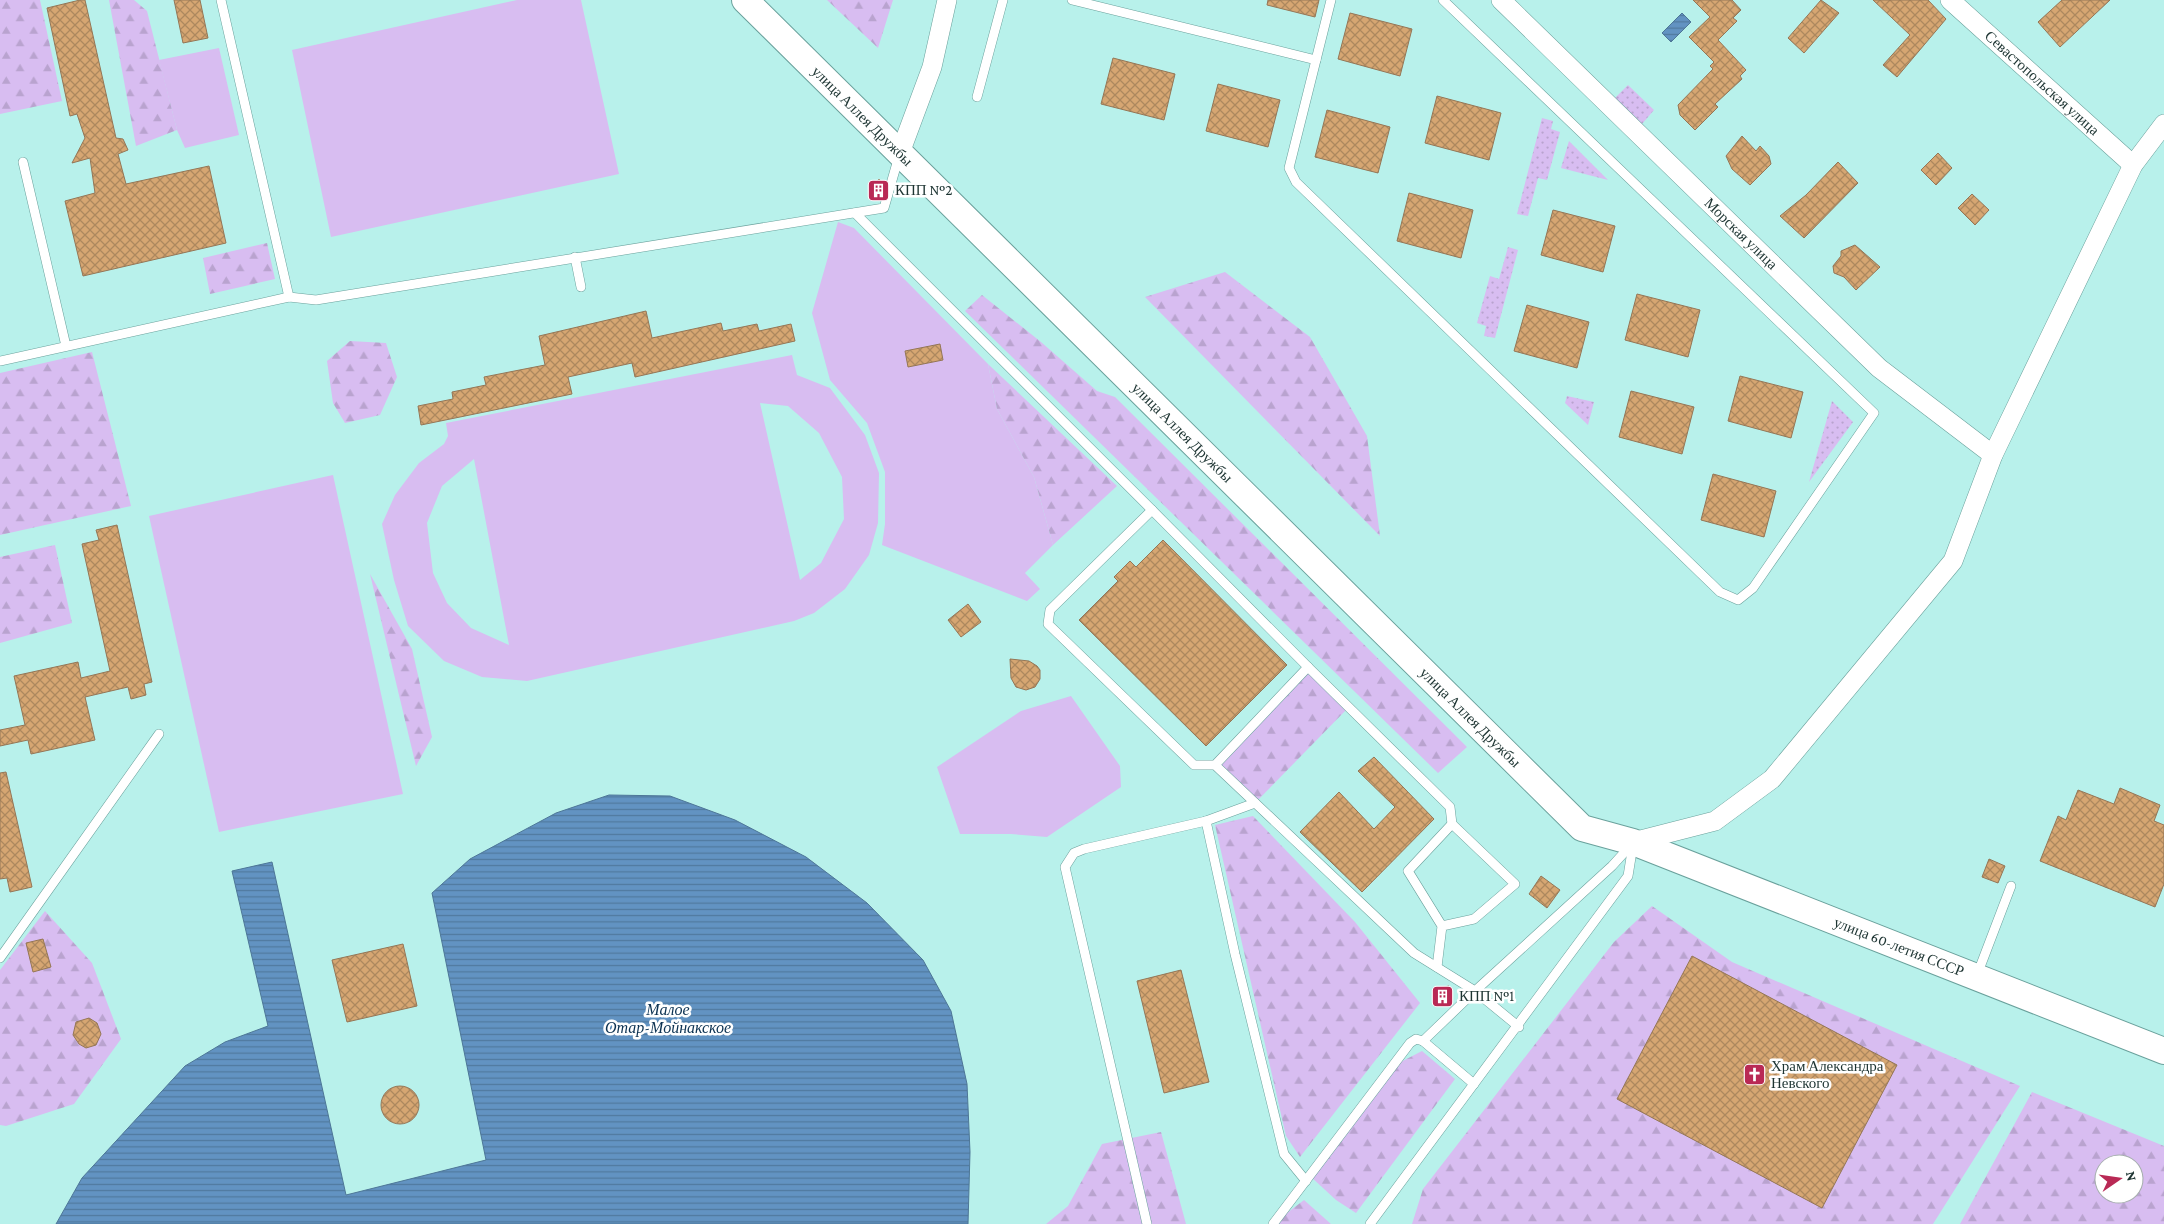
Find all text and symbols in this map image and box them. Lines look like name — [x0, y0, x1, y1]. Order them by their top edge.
street label: Севастопольская улица — [1982, 28, 2103, 139]
street label: улица Аллея Дружбы — [809, 63, 916, 169]
building icon: КПП №2 — [867, 178, 891, 202]
place label: КПП №2 — [895, 182, 952, 198]
street label: Морская улица — [1701, 195, 1781, 273]
street label: улица Аллея Дружбы — [1129, 379, 1236, 486]
street label: улица Аллея Дружбы — [1417, 664, 1524, 770]
street label: улица 60-летия СССР — [1832, 914, 1966, 979]
building icon: КПП №1 — [1431, 984, 1455, 1008]
place label: КПП №1 — [1459, 988, 1514, 1004]
water label: Малое Отар-Мойнакское — [605, 1001, 731, 1037]
place label: Храм Александра Невского — [1771, 1058, 1884, 1091]
church icon: Храм Александра Невского — [1743, 1063, 1767, 1087]
north arrow — [2094, 1154, 2144, 1204]
text: N — [2123, 1170, 2141, 1183]

